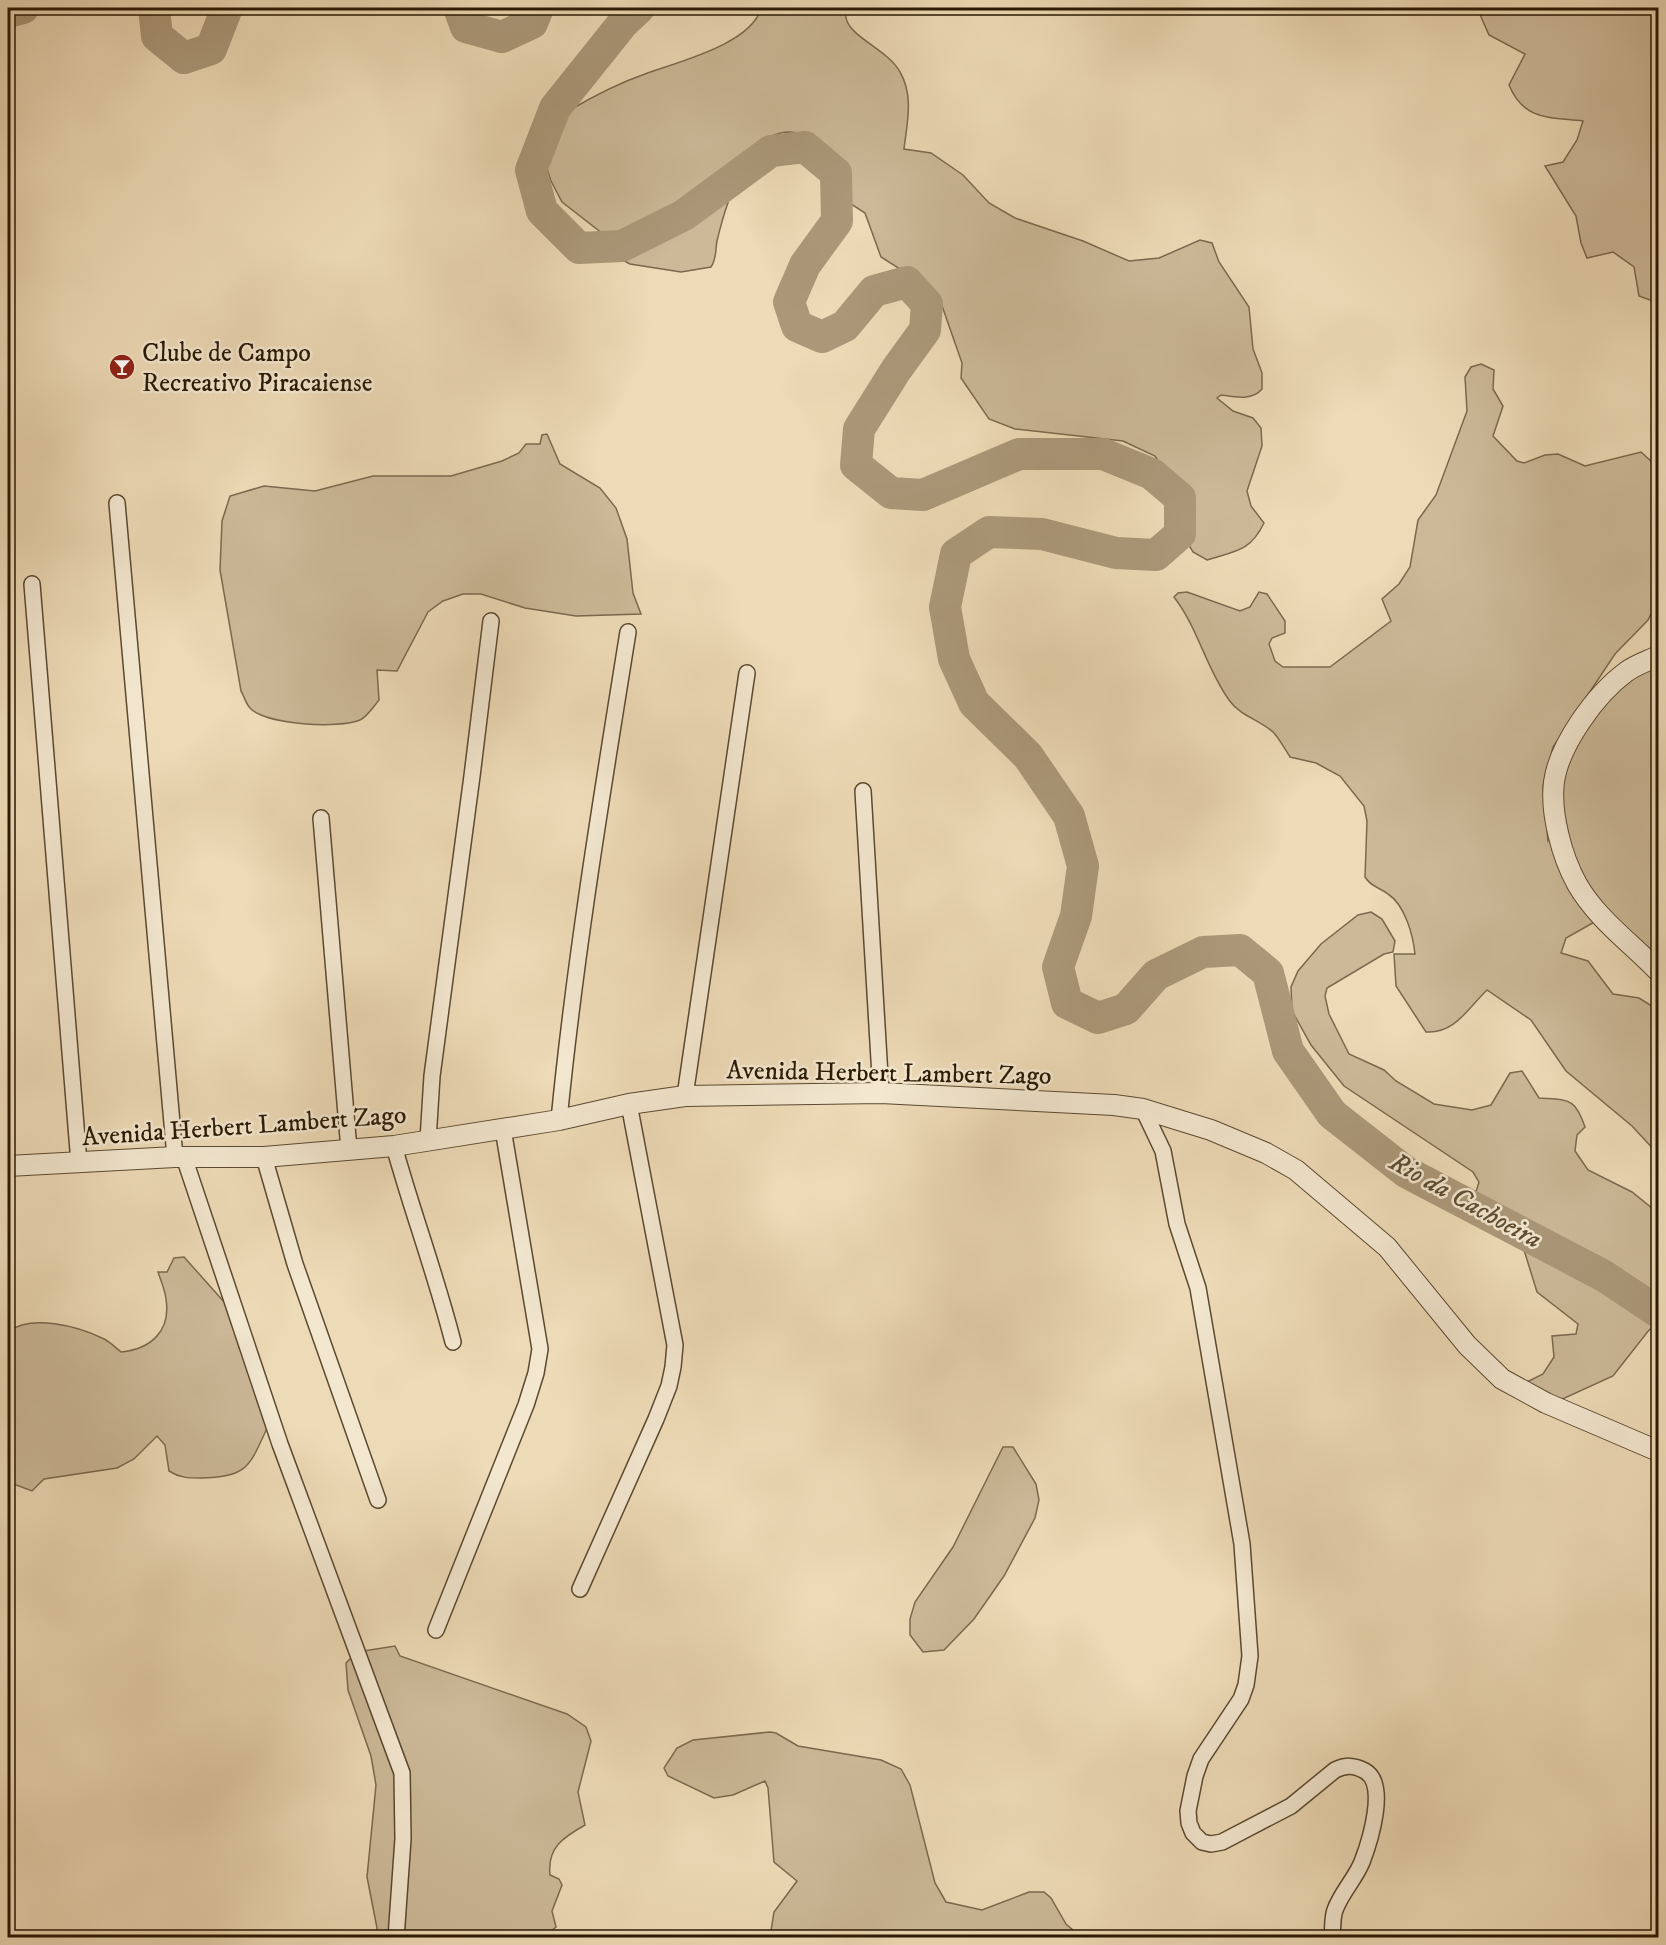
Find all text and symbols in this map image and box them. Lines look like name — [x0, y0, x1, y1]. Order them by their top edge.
place label: Clube de Campo Recreativo Piracaiense — [142, 337, 372, 400]
bar icon: Clube de Campo Recreativo Piracaiense — [107, 352, 137, 382]
street label: Avenida Herbert Lambert Zago — [726, 1054, 1052, 1093]
street label: Avenida Herbert Lambert Zago — [81, 1099, 408, 1154]
water label: Rio da Cachoeira — [1383, 1145, 1548, 1257]

